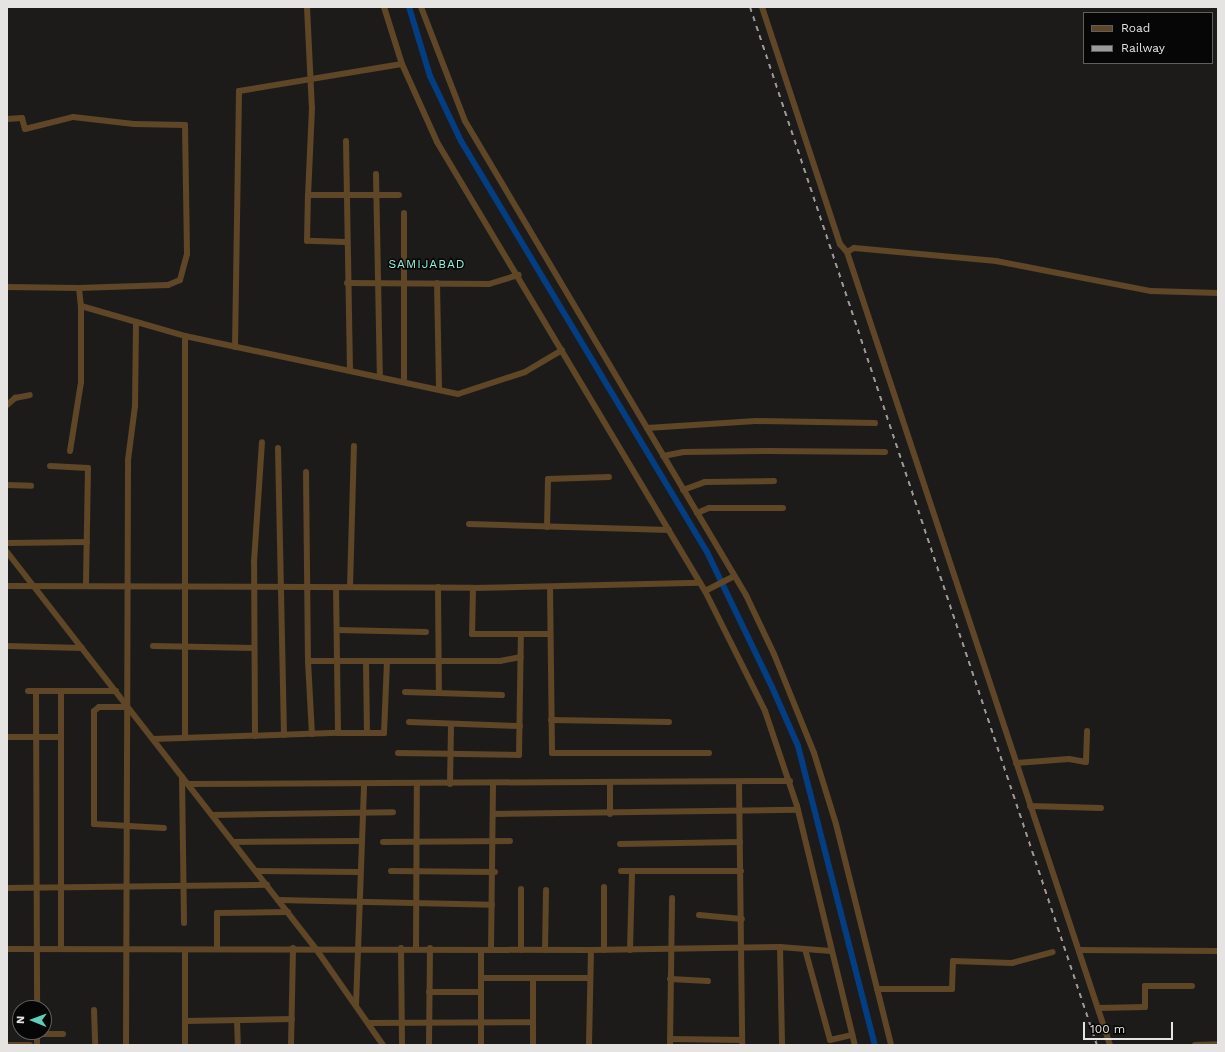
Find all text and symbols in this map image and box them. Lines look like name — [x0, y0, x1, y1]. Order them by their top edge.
legend — [1083, 12, 1213, 64]
text: Road — [1121, 21, 1150, 35]
text: Railway — [1121, 41, 1165, 55]
district label: SAMIJABAD — [388, 258, 466, 272]
north arrow — [12, 1000, 52, 1040]
scale bar — [1085, 1014, 1175, 1040]
text: N — [14, 1016, 27, 1024]
text: 100 m — [1090, 1022, 1125, 1036]

